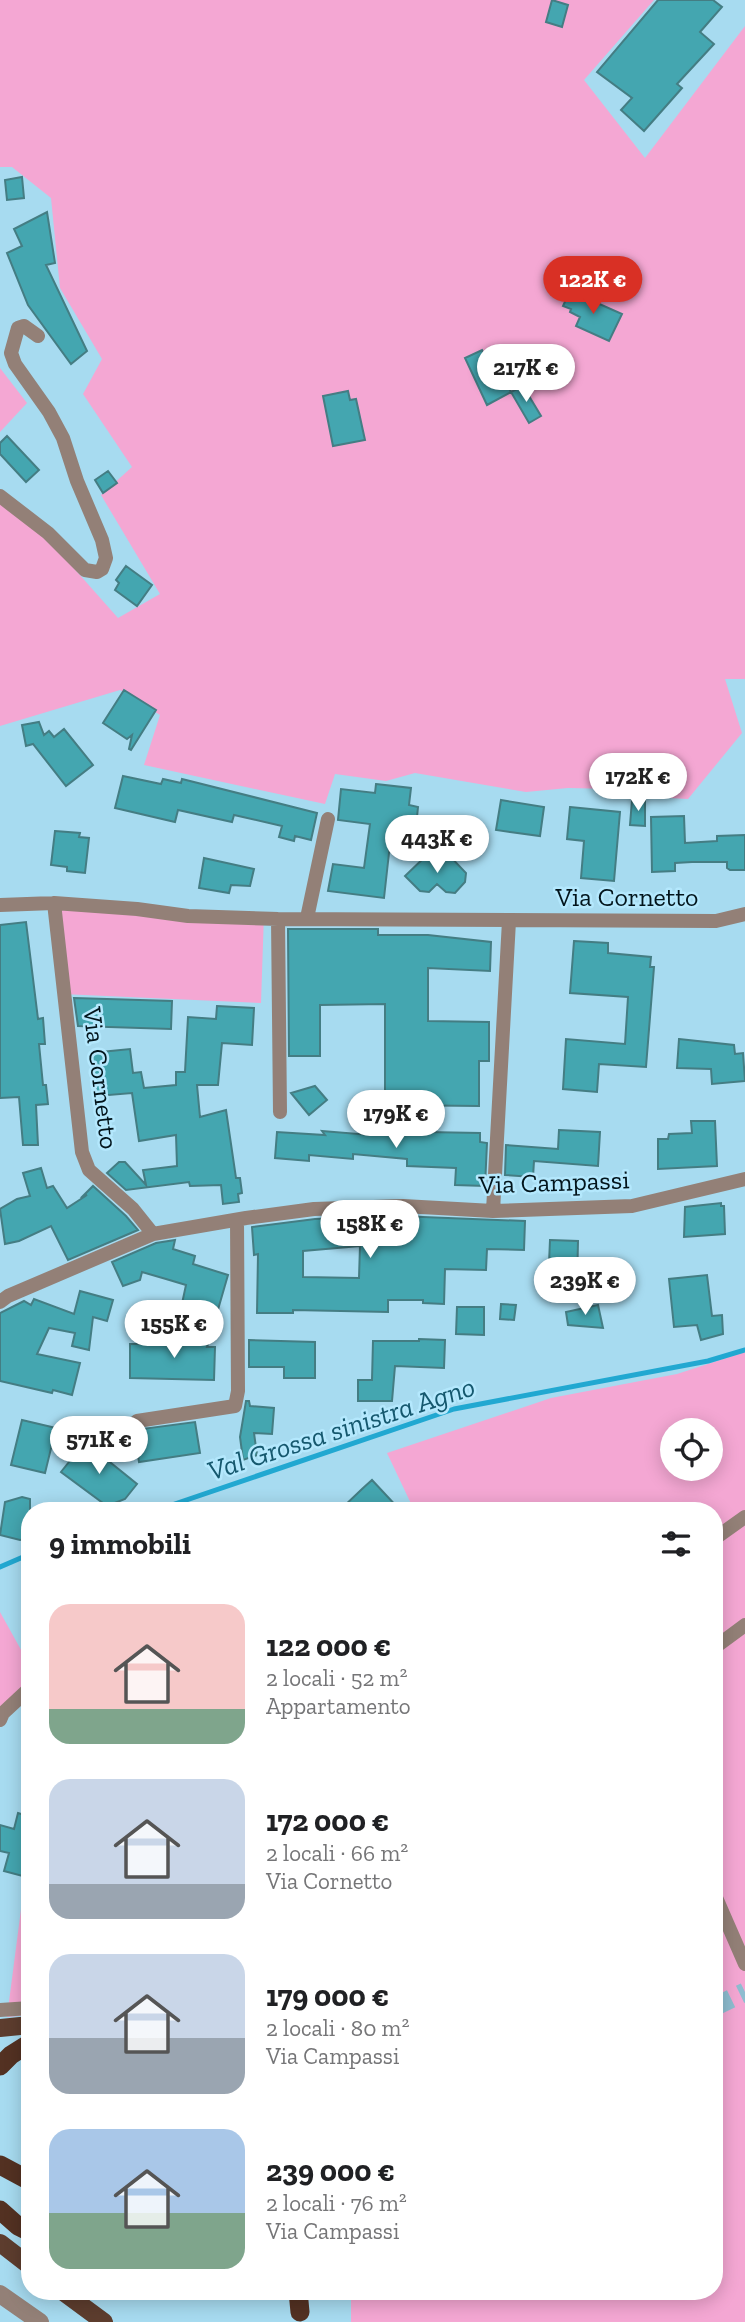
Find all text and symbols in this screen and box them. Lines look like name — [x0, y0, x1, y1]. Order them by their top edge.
pin: 122K € — [536, 256, 650, 316]
text: 122K € — [559, 265, 627, 293]
pin: 217K € — [469, 344, 583, 404]
text: 217K € — [493, 353, 559, 381]
pin: 172K € — [581, 754, 695, 813]
text: 172K € — [605, 762, 671, 790]
pin: 443K € — [380, 816, 494, 875]
text: 443K € — [401, 824, 473, 852]
street label: Via Cornetto — [555, 881, 698, 913]
street label: Via Cornetto — [76, 1004, 126, 1151]
pin: 179K € — [339, 1090, 453, 1150]
text: 179K € — [363, 1099, 429, 1127]
street label: Via Campassi — [477, 1163, 630, 1201]
pin: 158K € — [313, 1200, 427, 1260]
text: 158K € — [336, 1209, 404, 1237]
pin: 239K € — [528, 1258, 642, 1317]
text: 239K € — [550, 1266, 620, 1294]
pin: 155K € — [117, 1300, 231, 1360]
text: 155K € — [141, 1309, 207, 1337]
water label: Val Grossa sinistra Agno — [203, 1370, 479, 1487]
pin: 571K € — [42, 1416, 156, 1476]
map controls — [660, 1418, 723, 1481]
button: locate — [660, 1418, 723, 1481]
text: 571K € — [66, 1425, 132, 1453]
icon: filters — [657, 1525, 695, 1563]
text: 9 immobili — [49, 1526, 191, 1562]
text: 122 000 € — [266, 1628, 391, 1664]
icon: home — [105, 1632, 189, 1716]
text: 2 locali · 52 m² — [266, 1664, 407, 1692]
text: Appartamento — [266, 1692, 411, 1720]
text: 172 000 € — [266, 1803, 389, 1839]
icon: home — [105, 1807, 189, 1891]
text: 2 locali · 66 m² — [266, 1839, 408, 1867]
text: Via Cornetto — [266, 1867, 392, 1895]
text: 179 000 € — [266, 1978, 389, 2014]
icon: home — [105, 1982, 189, 2066]
text: 2 locali · 80 m² — [266, 2014, 409, 2042]
text: Via Campassi — [266, 2042, 399, 2070]
text: 239 000 € — [266, 2153, 395, 2189]
icon: home — [105, 2157, 189, 2241]
text: 2 locali · 76 m² — [266, 2189, 407, 2217]
text: Via Campassi — [266, 2217, 399, 2245]

